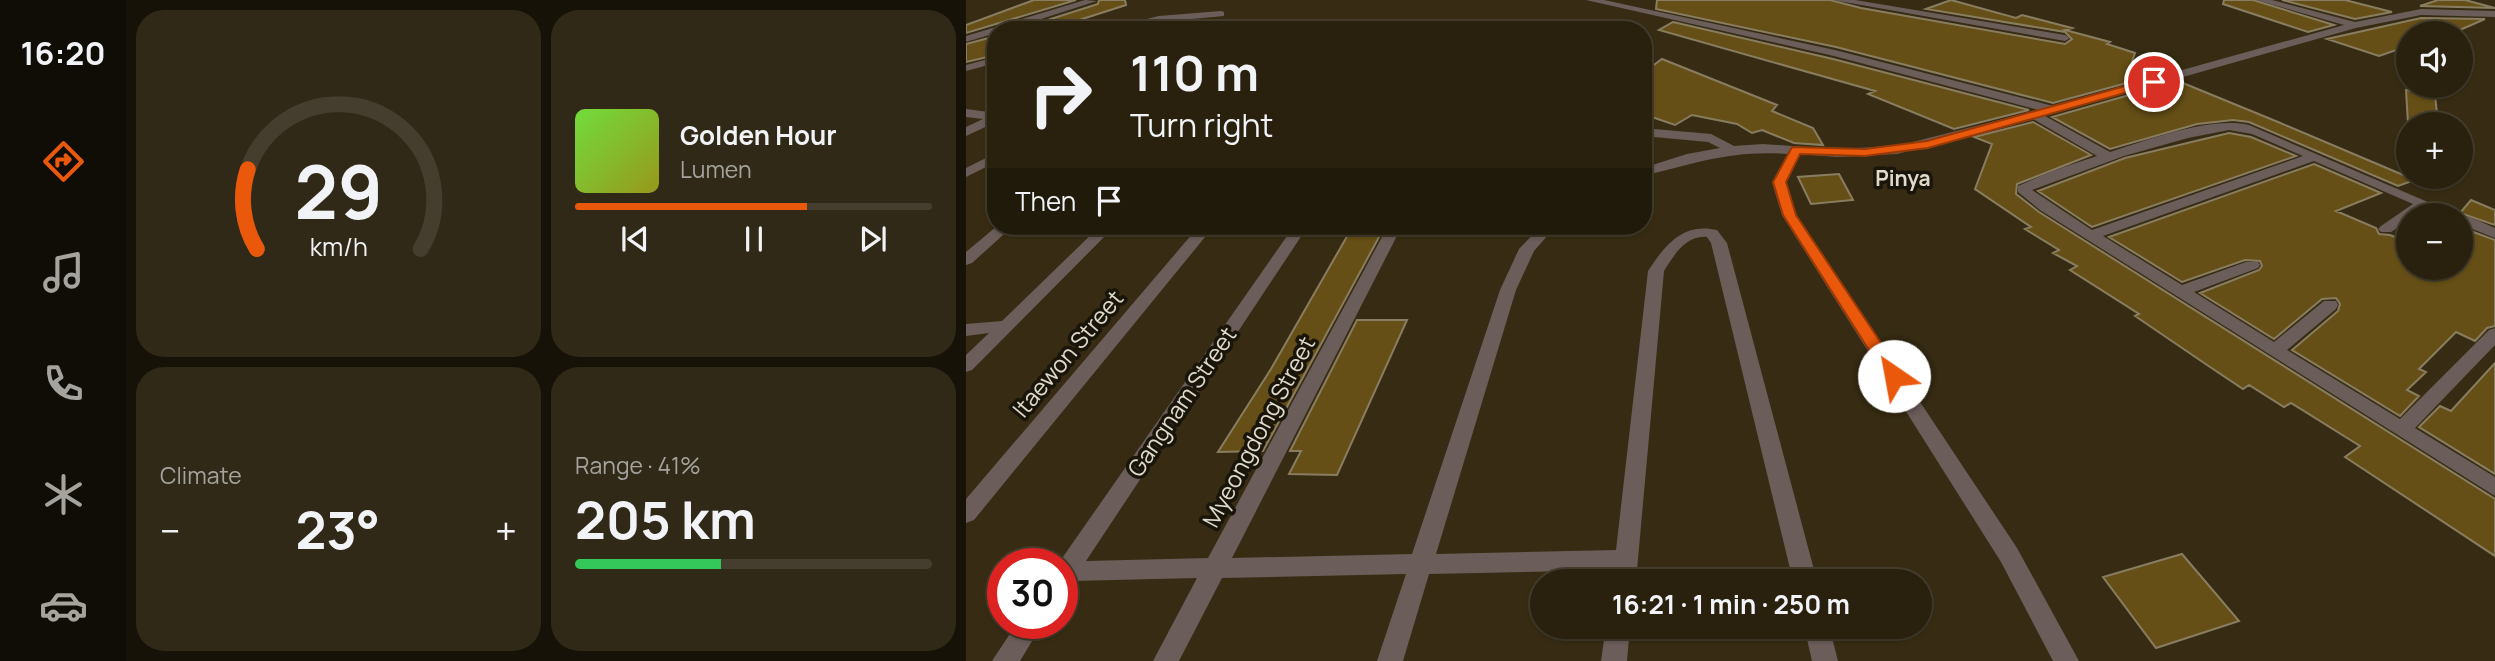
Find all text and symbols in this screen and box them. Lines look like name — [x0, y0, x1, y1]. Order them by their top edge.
map controls — [2396, 21, 2473, 280]
button: sound — [2396, 21, 2473, 98]
text: 16:20 — [21, 31, 105, 75]
text: 110 m — [1130, 39, 1259, 106]
icon: right — [1015, 49, 1106, 140]
pin — [2124, 52, 2184, 112]
icon: arrive — [2135, 63, 2173, 101]
text: Turn right — [1130, 103, 1273, 147]
button: + — [2396, 112, 2473, 189]
text: Golden Hour — [680, 117, 837, 153]
icon: directions — [39, 137, 88, 186]
text: 29 — [294, 142, 383, 242]
text: Lumen — [680, 153, 752, 185]
district label: Pinya — [1875, 164, 1931, 192]
icon: arrive — [1090, 182, 1128, 220]
text: Then — [1015, 183, 1076, 219]
button: − — [2396, 203, 2473, 280]
icon: previous — [616, 220, 654, 258]
icon: pause — [735, 220, 773, 258]
icon: next — [854, 220, 892, 258]
text: km/h — [309, 229, 368, 264]
icon: music — [39, 248, 88, 297]
street label: Itaewon Street — [1005, 283, 1130, 424]
street label: Gangnam Street — [1119, 320, 1243, 483]
street label: Myeongdong Street — [1194, 330, 1322, 533]
position arrow — [1857, 339, 1931, 413]
icon: phone — [39, 359, 88, 408]
text: Range · 41% — [575, 449, 701, 481]
text: Climate — [160, 459, 242, 491]
icon: climate — [39, 470, 88, 519]
text: 205 km — [575, 484, 756, 555]
text: 23° — [296, 494, 380, 565]
text: − — [160, 504, 181, 556]
text: + — [495, 504, 517, 556]
speed limit sign: 30 — [987, 548, 1078, 639]
icon: car — [39, 581, 88, 630]
text: 16:21 · 1 min · 250 m — [1612, 586, 1850, 622]

